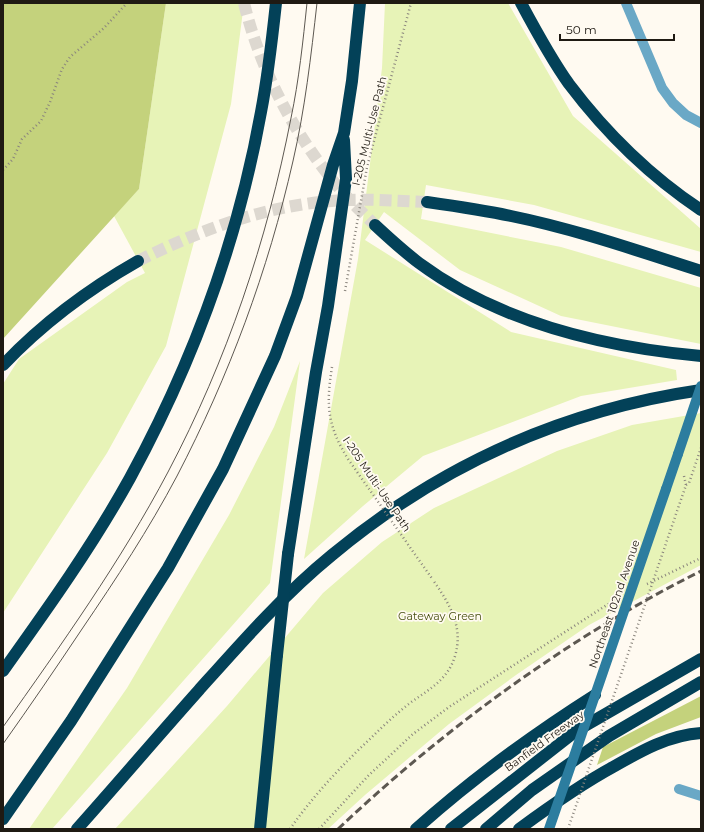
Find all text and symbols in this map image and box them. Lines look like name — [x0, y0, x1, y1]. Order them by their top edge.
scale bar — [560, 16, 674, 42]
text: 50 m — [566, 22, 597, 37]
street label: I-205 Multi-Use Path — [349, 75, 389, 187]
street label: I-205 Multi-Use Path — [340, 434, 414, 534]
street label: Northeast 102nd Avenue — [585, 538, 643, 670]
park label: Gateway Green — [398, 609, 482, 623]
street label: Banfield Freeway — [502, 707, 587, 775]

